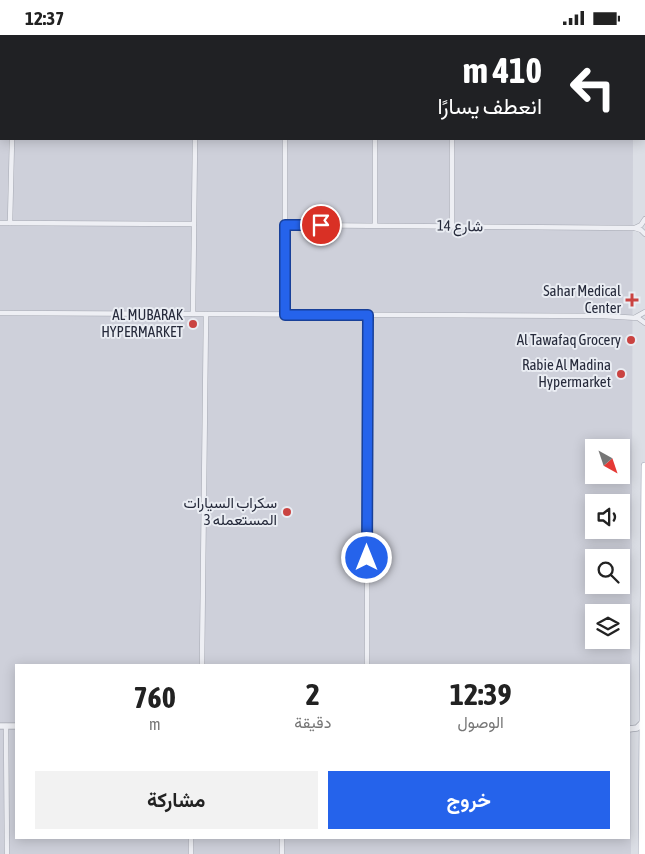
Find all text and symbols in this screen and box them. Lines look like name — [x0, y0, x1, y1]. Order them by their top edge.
text: 12:37 — [25, 7, 64, 29]
text: 410 m — [463, 50, 542, 90]
icon: left — [560, 55, 625, 120]
text: انعطف يسارًا — [437, 93, 542, 119]
pin — [300, 204, 342, 246]
icon: arrive — [307, 211, 335, 239]
street label: شارع 14 — [437, 217, 483, 237]
place label: Sahar Medical Center — [543, 282, 622, 316]
marker: Sahar Medical Center — [625, 293, 639, 307]
place label: AL MUBARAK HYPERMARKET — [101, 306, 184, 340]
marker: AL MUBARAK HYPERMARKET — [187, 318, 199, 330]
place label: Al Tawafaq Grocery — [517, 331, 621, 348]
marker: Al Tawafaq Grocery — [625, 334, 637, 346]
place label: Rabie Al Madina Hypermarket — [522, 356, 611, 390]
marker: Rabie Al Madina Hypermarket — [615, 368, 627, 380]
north arrow — [585, 439, 630, 484]
map controls — [585, 439, 630, 649]
place label: سكراب السيارات المستعمله 3 — [184, 494, 277, 528]
button: sound — [585, 494, 630, 539]
marker: سكراب السيارات المستعمله 3 — [281, 506, 293, 518]
position arrow — [340, 531, 392, 583]
button: search — [585, 549, 630, 594]
button: layers — [585, 604, 630, 649]
text: 2 — [306, 677, 320, 711]
text: 12:39 — [450, 677, 512, 711]
text: 760 — [134, 680, 176, 714]
text: دقيقة — [294, 713, 331, 731]
text: الوصول — [458, 713, 504, 731]
text: m — [149, 715, 160, 733]
button: مشاركة — [35, 771, 318, 829]
button: خروج — [328, 771, 610, 829]

